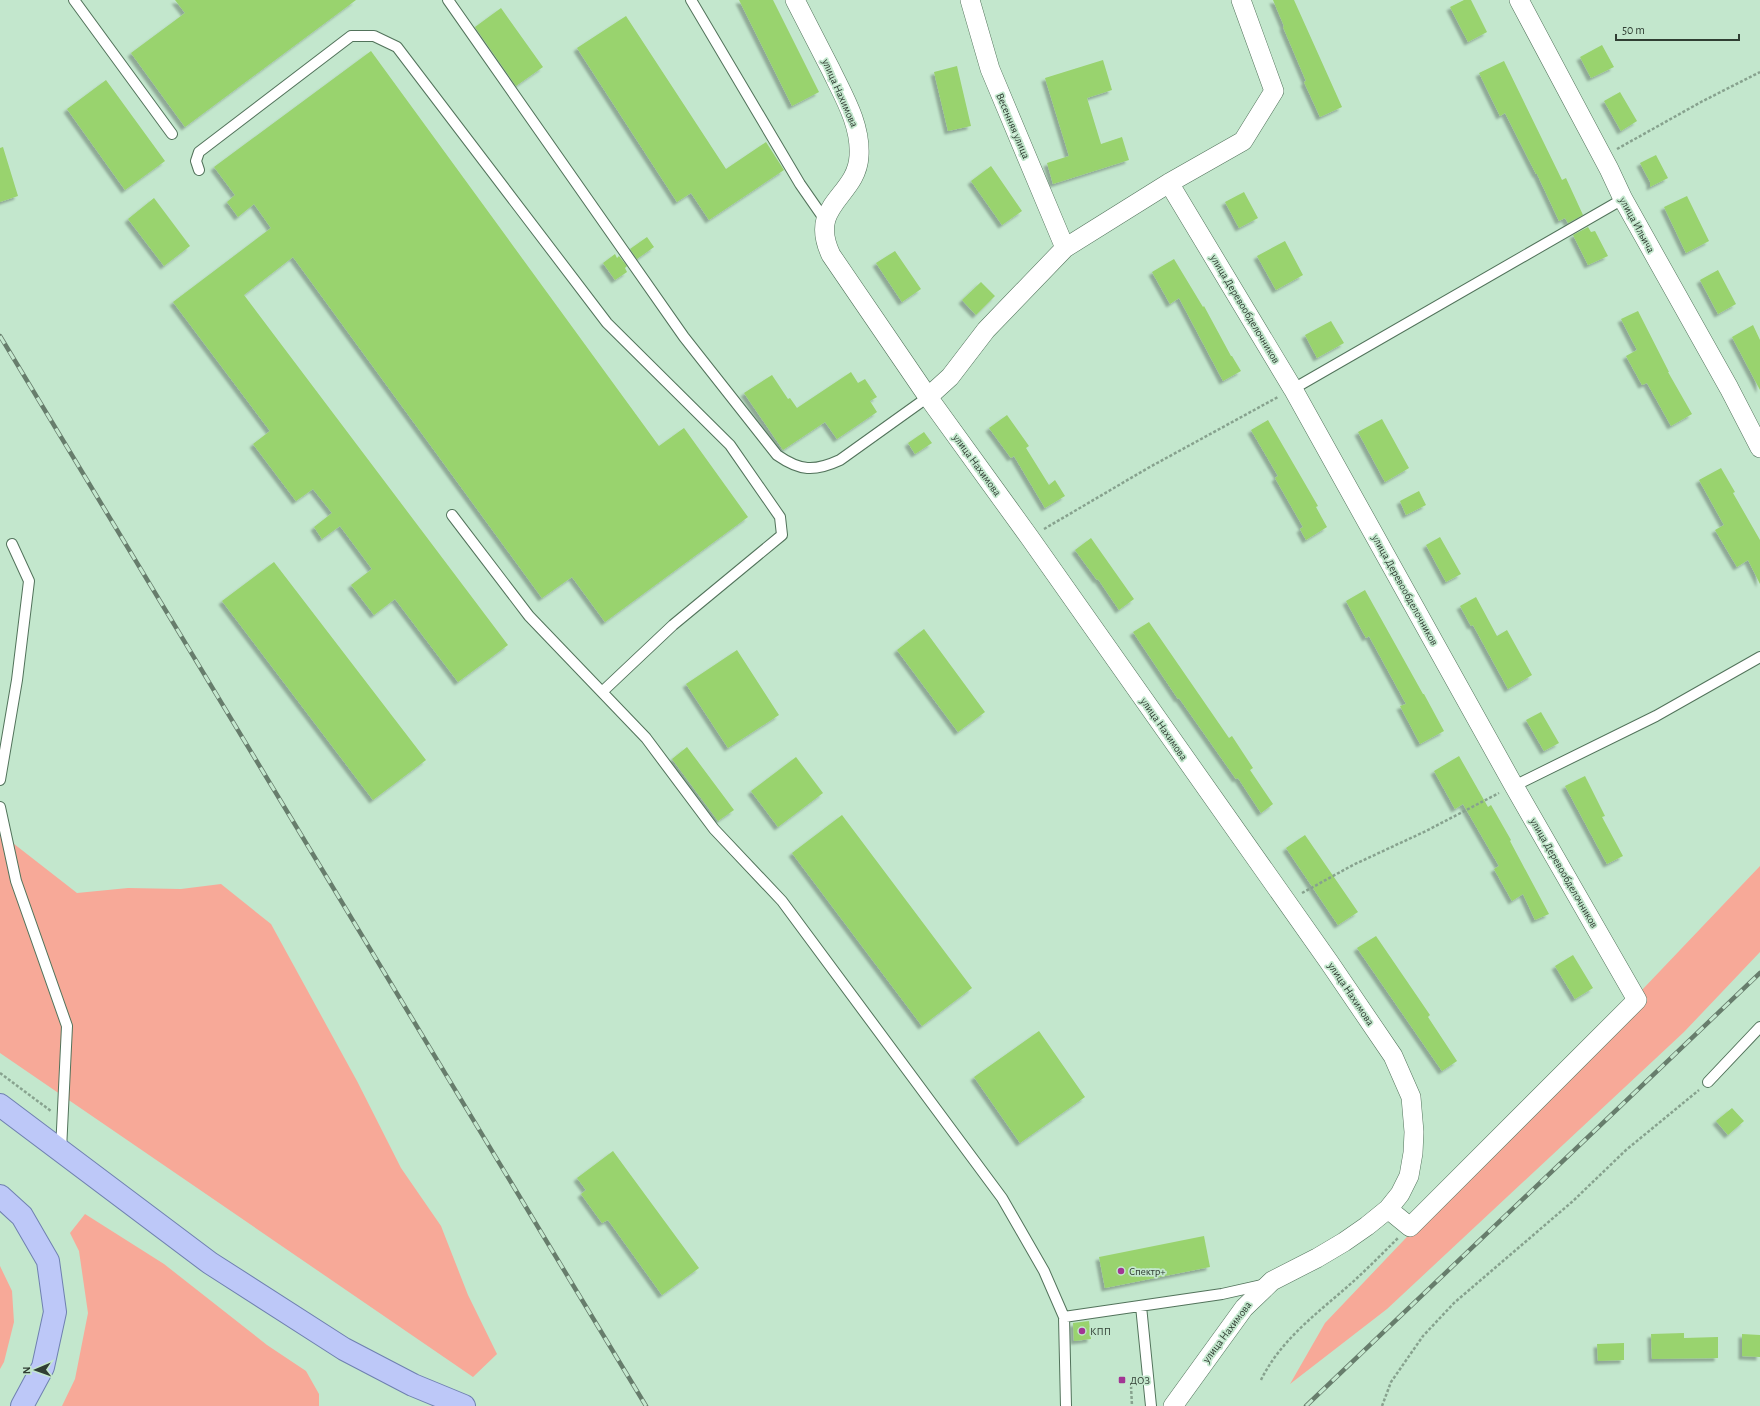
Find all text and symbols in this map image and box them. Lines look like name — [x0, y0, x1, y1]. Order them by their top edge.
scale bar — [1616, 16, 1739, 42]
text: 50 m — [1622, 24, 1645, 36]
street label: улица Нахимова — [820, 56, 860, 129]
street label: Весенняя улица — [994, 91, 1032, 161]
street label: улица Ильича — [1617, 195, 1657, 254]
street label: улица Деревообделочников — [1208, 252, 1282, 365]
street label: улица Нахимова — [950, 431, 1003, 498]
street label: улица Деревообделочников — [1369, 532, 1440, 647]
street label: улица Нахимова — [1138, 695, 1190, 762]
street label: улица Деревообделочников — [1528, 815, 1600, 930]
street label: улица Нахимова — [1325, 960, 1376, 1027]
marker: Спектр+ — [1116, 1266, 1126, 1276]
place label: Спектр+ — [1129, 1266, 1166, 1277]
street label: улица Нахимова — [1200, 1299, 1253, 1365]
marker: КПП — [1077, 1326, 1087, 1336]
place label: КПП — [1090, 1326, 1111, 1337]
north arrow — [16, 1350, 56, 1390]
text: N — [21, 1366, 32, 1374]
marker: ДОЗ — [1117, 1375, 1127, 1385]
place label: ДОЗ — [1130, 1375, 1150, 1386]

